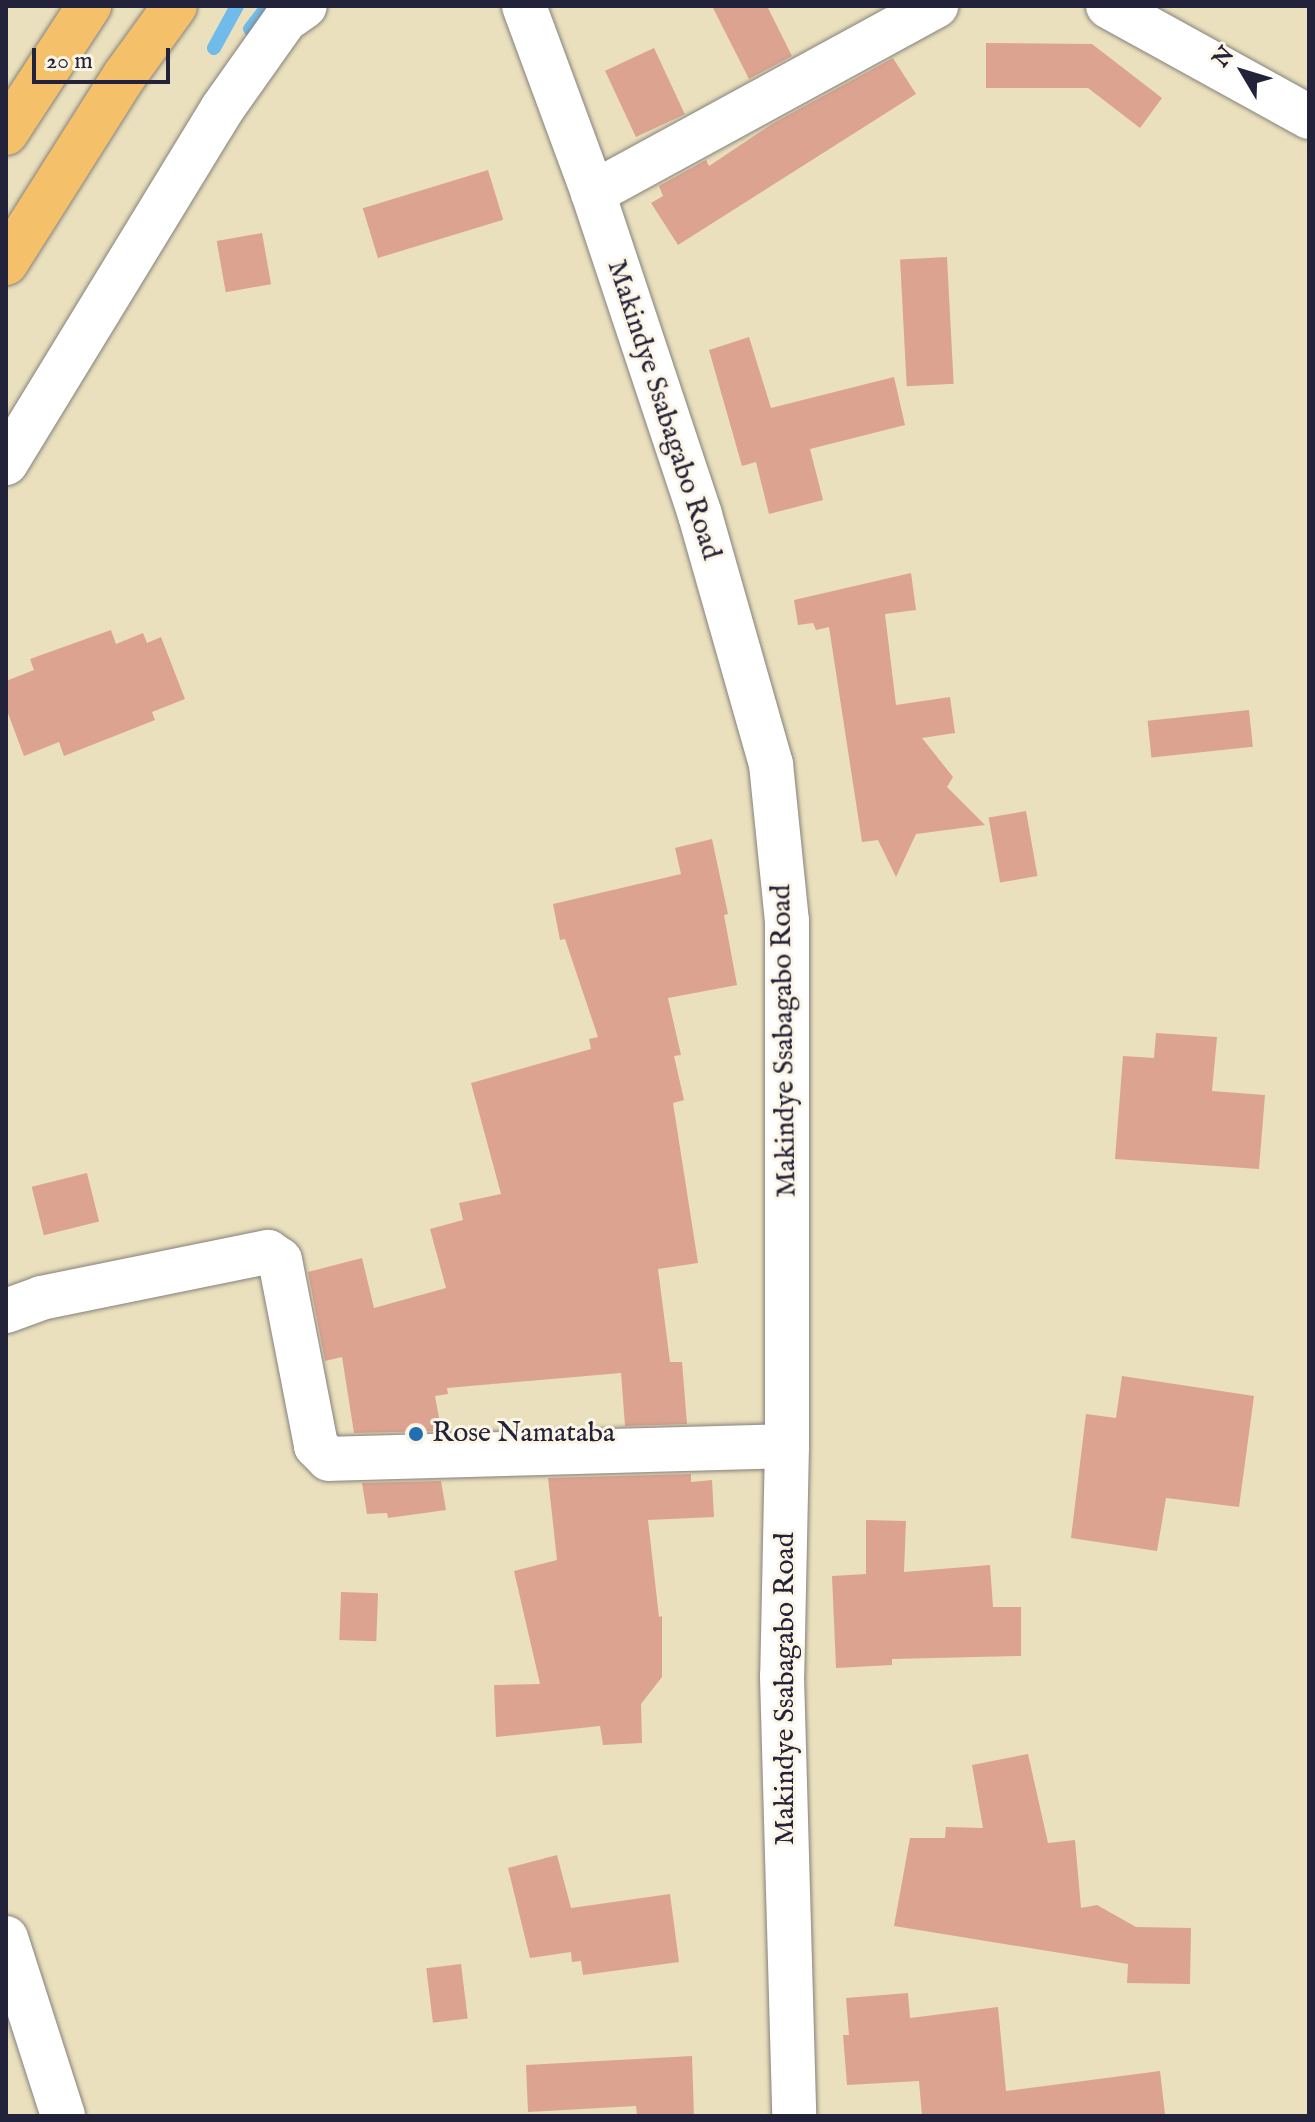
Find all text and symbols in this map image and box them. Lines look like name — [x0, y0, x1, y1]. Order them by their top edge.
scale bar — [36, 32, 174, 82]
north arrow — [1203, 32, 1283, 112]
text: N — [1207, 41, 1241, 73]
text: 20 m — [46, 46, 93, 77]
street label: Makindye Ssabagabo Road — [599, 256, 727, 564]
street label: Makindye Ssabagabo Road — [765, 884, 805, 1198]
place label: Rose Namataba — [432, 1417, 615, 1451]
marker: Rose Namataba — [407, 1425, 425, 1443]
street label: Makindye Ssabagabo Road — [769, 1532, 803, 1846]

